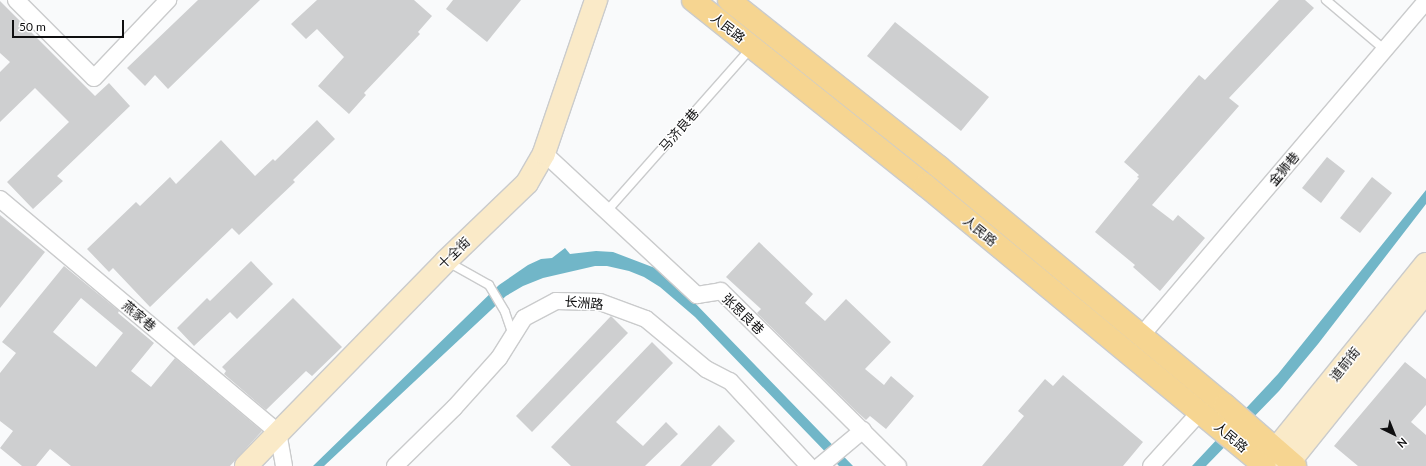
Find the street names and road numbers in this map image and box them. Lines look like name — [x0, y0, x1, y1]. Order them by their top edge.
street label: 人民路 — [708, 10, 748, 46]
street label: 马济良巷 — [656, 105, 702, 155]
street label: 金狮巷 — [1265, 149, 1303, 189]
street label: 人民路 — [960, 213, 1000, 249]
street label: 十全街 — [435, 234, 473, 272]
street label: 张思良巷 — [719, 290, 767, 338]
street label: 长洲路 — [564, 294, 604, 312]
street label: 燕家巷 — [119, 297, 159, 335]
street label: 道前街 — [1327, 344, 1363, 384]
street label: 人民路 — [1211, 418, 1251, 456]

